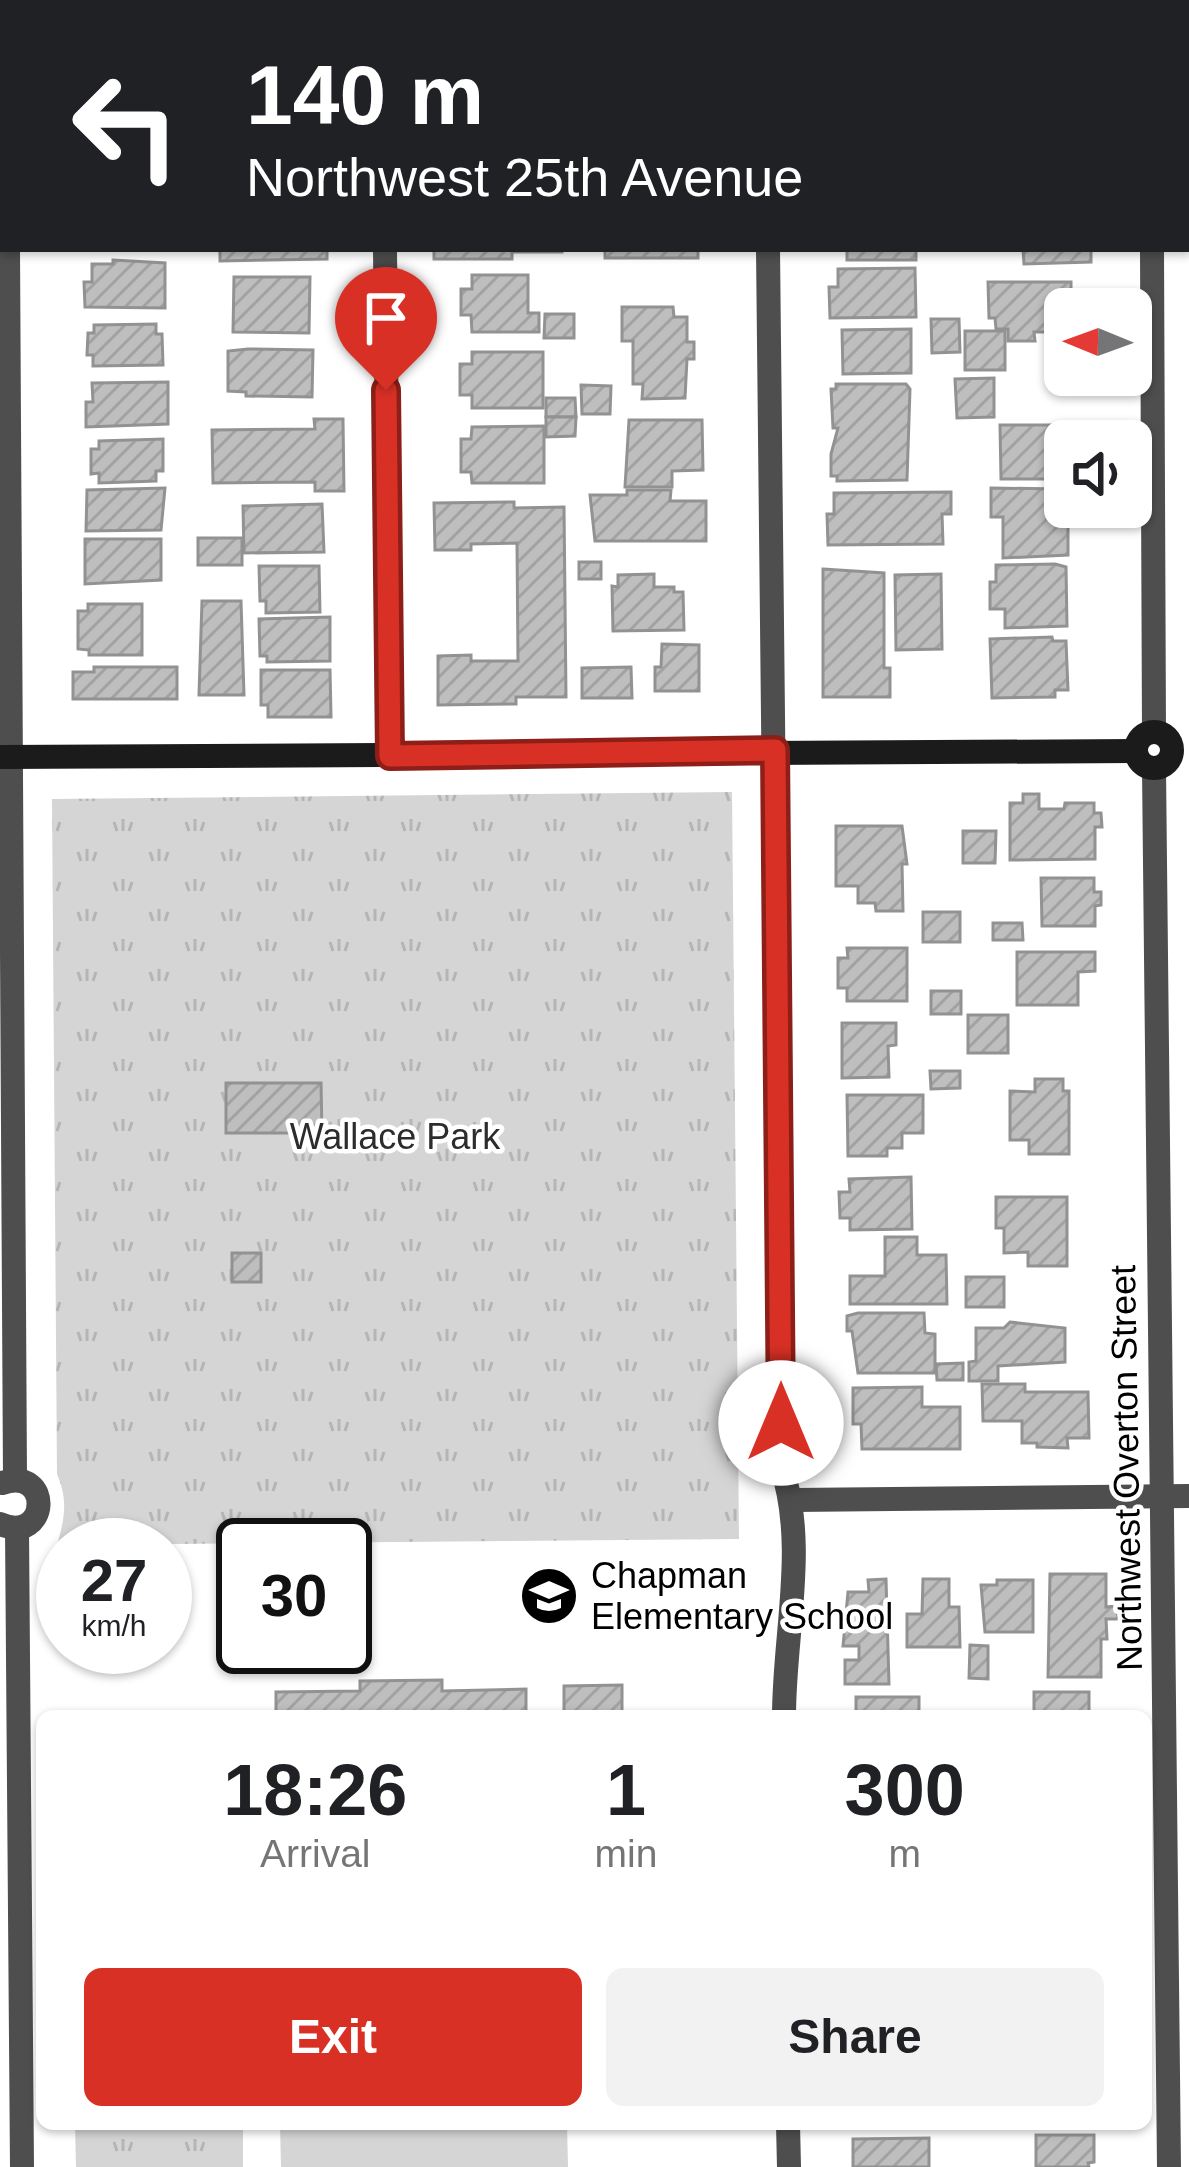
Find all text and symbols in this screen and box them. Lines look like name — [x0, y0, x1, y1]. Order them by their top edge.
icon: left — [48, 48, 204, 204]
text: 140 m — [246, 48, 484, 142]
text: Northwest 25th Avenue — [246, 147, 803, 207]
pin — [335, 267, 437, 390]
icon: arrive — [353, 285, 419, 351]
north arrow — [1044, 288, 1152, 396]
map controls — [1044, 288, 1152, 528]
button: sound — [1044, 420, 1152, 528]
park label: Wallace Park — [290, 1116, 501, 1157]
street label: Northwest Overton Street — [1102, 1265, 1150, 1671]
position arrow — [718, 1360, 844, 1486]
speed limit sign: 30 — [216, 1518, 372, 1674]
text: 27 — [81, 1547, 147, 1614]
place label: Chapman Elementary School — [591, 1555, 893, 1637]
school or university icon: Chapman Elementary School — [518, 1565, 580, 1627]
text: km/h — [81, 1609, 147, 1642]
text: 18:26 — [223, 1750, 407, 1830]
text: 1 — [606, 1750, 646, 1830]
text: 300 — [845, 1750, 965, 1830]
text: Arrival — [260, 1832, 371, 1875]
text: min — [595, 1832, 657, 1875]
text: m — [888, 1832, 921, 1875]
button: Exit — [84, 1968, 582, 2106]
button: Share — [606, 1968, 1104, 2106]

